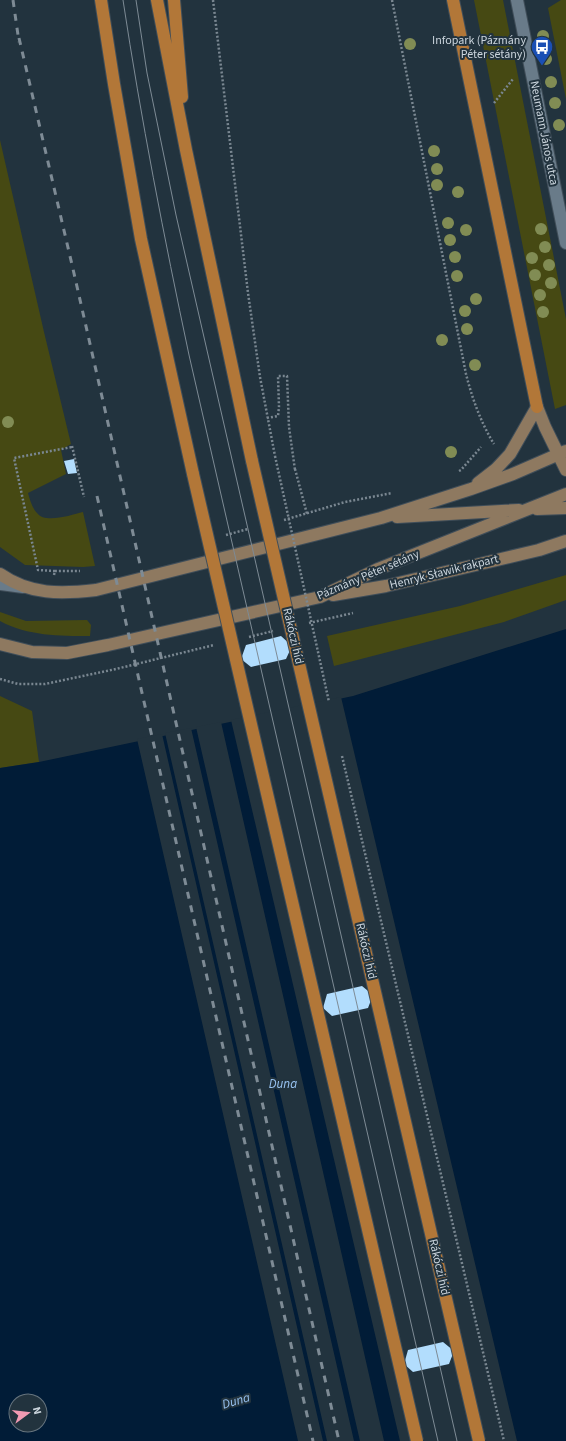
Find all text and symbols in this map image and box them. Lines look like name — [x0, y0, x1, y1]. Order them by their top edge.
place label: Infopark (Pázmány Péter sétány) — [432, 32, 526, 63]
bus stop icon: Infopark (Pázmány Péter sétány) — [529, 34, 555, 67]
street label: Neumann János utca — [526, 79, 562, 187]
street label: Pázmány Péter sétány — [314, 546, 422, 604]
street label: Henryk Sławik rakpart — [388, 550, 500, 594]
street label: Rákóczi híd — [278, 606, 308, 666]
street label: Rákóczi híd — [351, 921, 381, 981]
water label: Duna — [269, 1075, 297, 1093]
street label: Rákóczi híd — [424, 1237, 454, 1297]
water label: Duna — [220, 1388, 252, 1414]
north arrow — [8, 1393, 48, 1433]
text: N — [29, 1405, 45, 1416]

